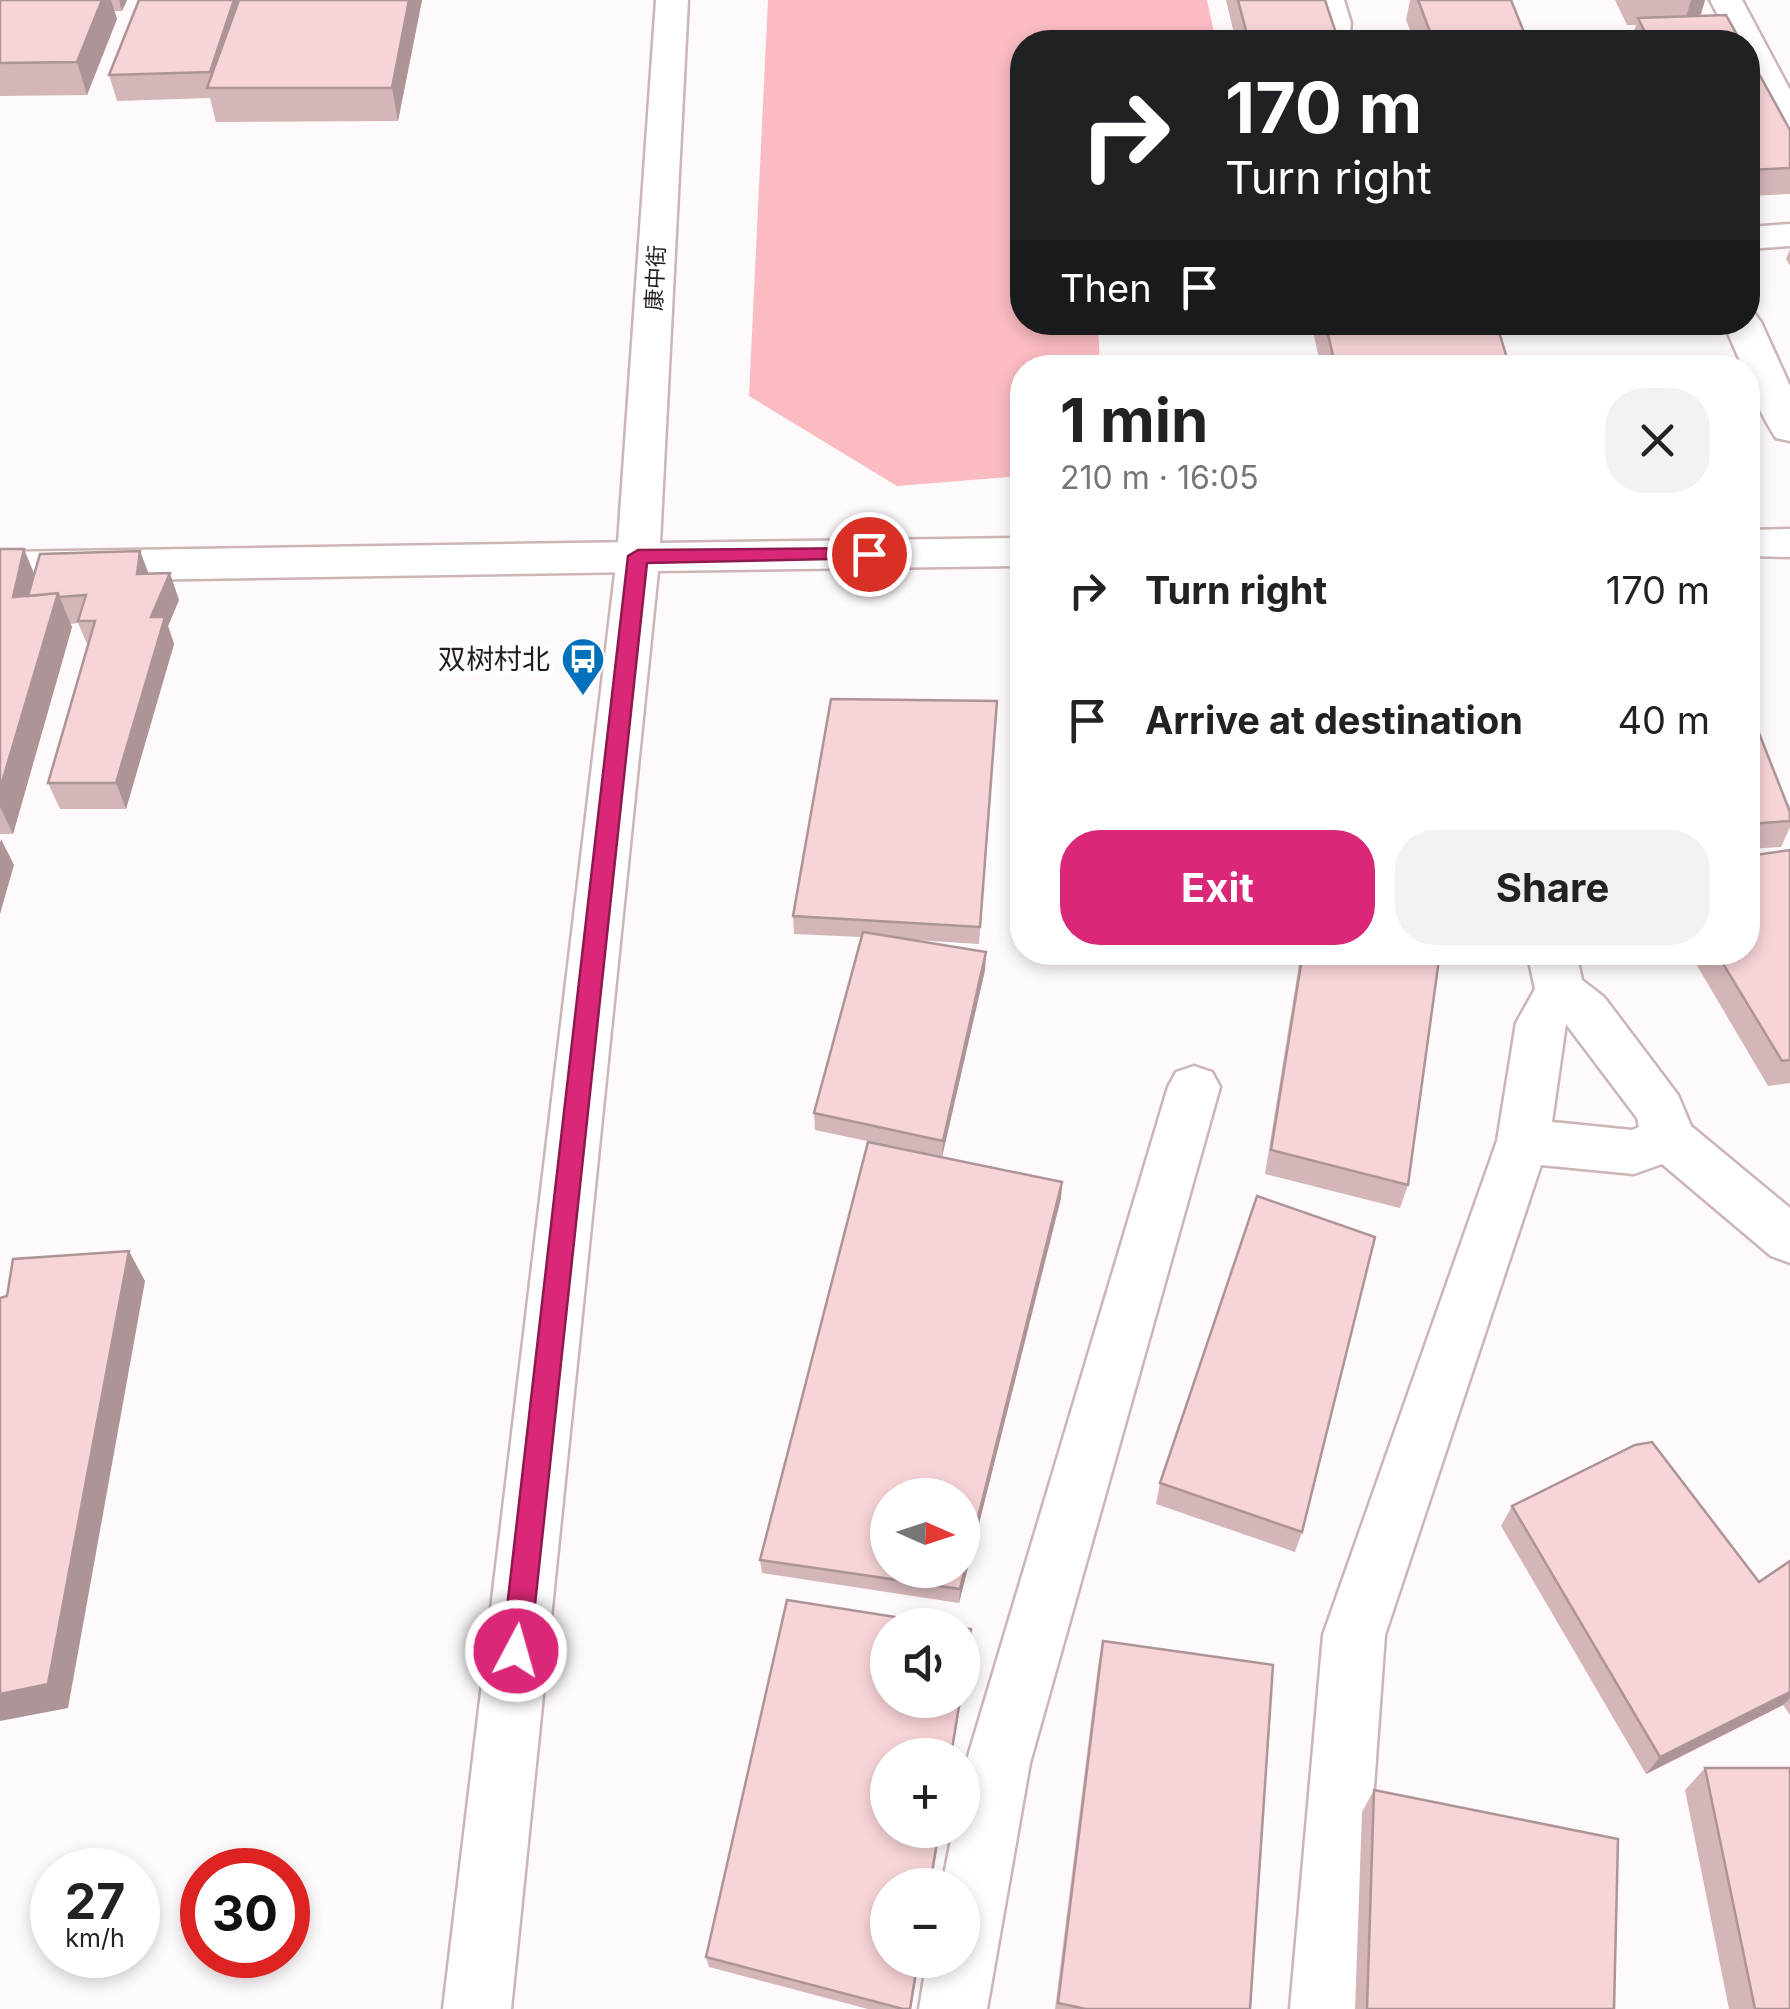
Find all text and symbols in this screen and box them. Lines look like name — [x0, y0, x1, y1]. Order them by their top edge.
text: 170 m — [1225, 65, 1422, 150]
icon: right — [1060, 70, 1190, 200]
text: Turn right — [1225, 150, 1432, 205]
street label: 康中街 — [640, 244, 670, 312]
icon: arrive — [1172, 260, 1227, 315]
text: Then — [1060, 265, 1152, 311]
text: 1 min — [1060, 384, 1208, 456]
button: close — [1605, 388, 1710, 493]
text: 210 m · 16:05 — [1060, 458, 1259, 497]
pin — [827, 512, 912, 597]
icon: arrive — [842, 527, 897, 582]
icon: right — [1060, 563, 1115, 618]
text: Turn right — [1145, 567, 1327, 613]
text: 170 m — [1606, 567, 1710, 613]
bus stop icon: 双树村北 — [560, 636, 606, 697]
place label: 双树村北 — [438, 642, 550, 676]
icon: arrive — [1060, 693, 1115, 748]
text: Arrive at destination — [1145, 697, 1523, 743]
text: 40 m — [1618, 697, 1710, 743]
button: Exit — [1060, 830, 1375, 945]
button: Share — [1395, 830, 1710, 945]
north arrow — [870, 1478, 980, 1588]
map controls — [870, 1478, 980, 1978]
position arrow — [464, 1599, 568, 1703]
button: sound — [870, 1608, 980, 1718]
button: + — [870, 1738, 980, 1848]
speed limit sign: 30 — [180, 1848, 310, 1978]
button: − — [870, 1868, 980, 1978]
text: 27 — [65, 1871, 125, 1931]
text: km/h — [65, 1923, 125, 1953]

